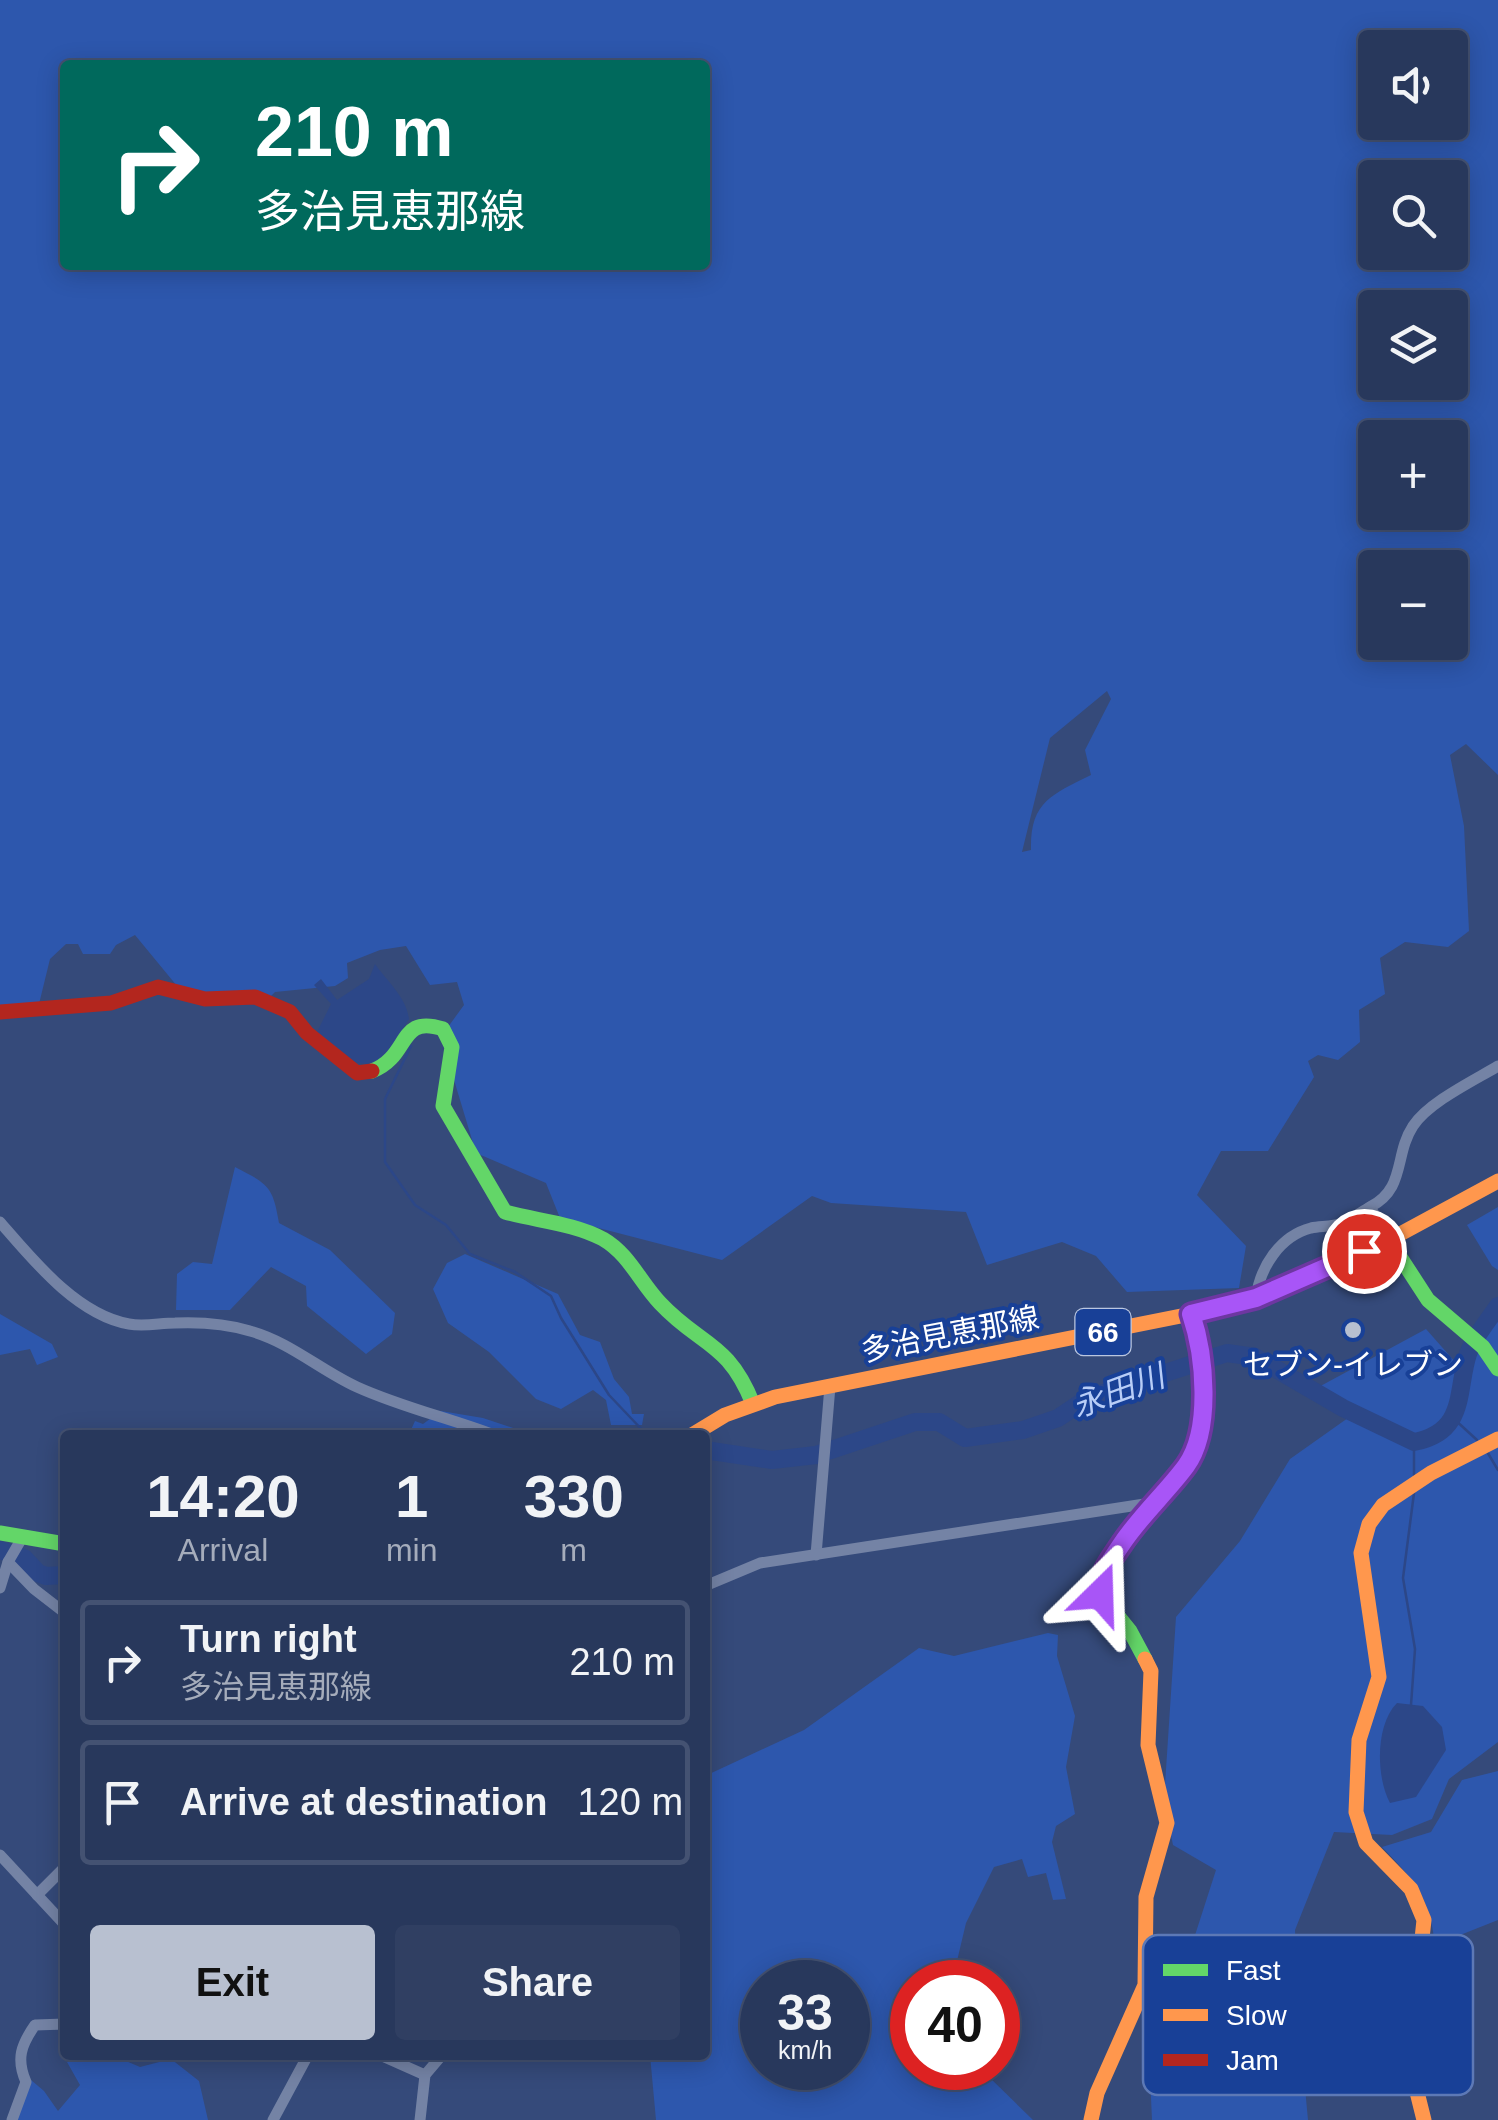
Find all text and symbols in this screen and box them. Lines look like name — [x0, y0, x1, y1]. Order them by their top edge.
map controls — [1358, 30, 1468, 660]
button: sound — [1358, 30, 1468, 140]
text: 210 m — [255, 93, 453, 171]
icon: right — [90, 100, 220, 230]
button: search — [1358, 160, 1468, 270]
text: 多治見恵那線 — [255, 186, 525, 237]
button: layers — [1358, 290, 1468, 400]
button: + — [1358, 420, 1468, 530]
button: − — [1358, 550, 1468, 660]
pin — [1322, 1209, 1407, 1294]
icon: arrive — [1337, 1224, 1392, 1279]
street label: 多治見恵那線 — [859, 1301, 1041, 1367]
road number: 66 — [1076, 1309, 1130, 1355]
marker: セブン-イレブン — [1342, 1319, 1364, 1341]
place label: セブン-イレブン — [1243, 1348, 1463, 1381]
water label: 永田川 — [1067, 1357, 1172, 1424]
text: 14:20 — [146, 1463, 300, 1530]
text: 1 — [395, 1463, 428, 1530]
text: 330 — [524, 1463, 624, 1530]
text: Arrival — [178, 1532, 268, 1568]
text: min — [386, 1532, 437, 1568]
text: m — [560, 1532, 587, 1568]
position arrow — [1048, 1542, 1152, 1646]
text: Turn right — [180, 1618, 357, 1660]
icon: right — [95, 1635, 150, 1690]
text: 210 m — [569, 1641, 675, 1683]
text: 多治見恵那線 — [180, 1669, 372, 1705]
icon: arrive — [95, 1775, 150, 1830]
text: Arrive at destination — [180, 1781, 547, 1823]
text: 120 m — [577, 1781, 683, 1823]
button: Exit — [90, 1925, 375, 2040]
button: Share — [395, 1925, 680, 2040]
legend — [1143, 1935, 1473, 2095]
text: Fast — [1226, 1955, 1281, 1986]
speed limit sign: 40 — [890, 1960, 1020, 2090]
text: 33 — [777, 1985, 833, 2041]
text: Slow — [1226, 2000, 1287, 2031]
text: km/h — [778, 2036, 832, 2064]
text: Jam — [1226, 2045, 1279, 2076]

